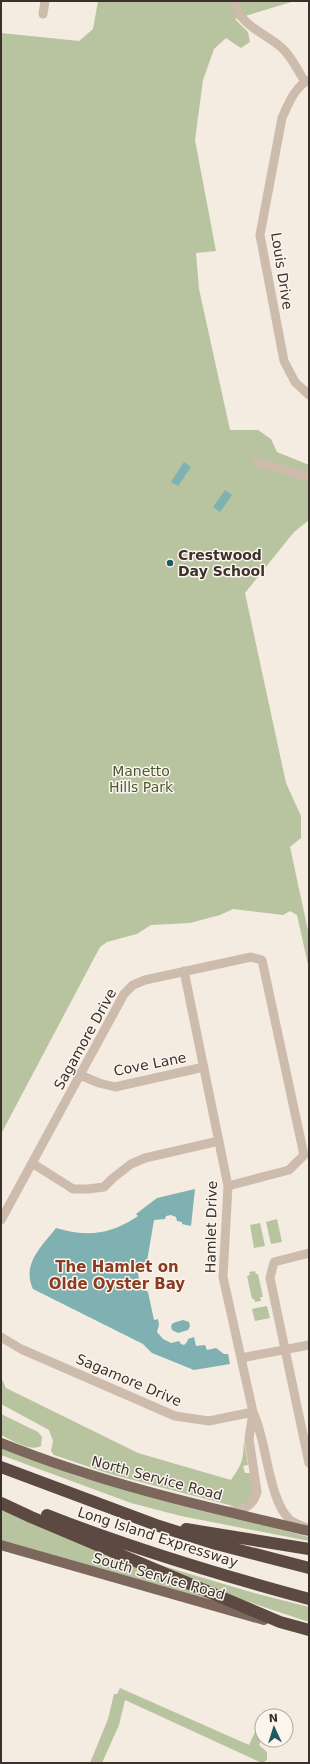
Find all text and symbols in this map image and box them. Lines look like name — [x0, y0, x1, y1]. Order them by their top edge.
street label: Louis Drive — [268, 231, 296, 311]
place label: Crestwood Day School — [178, 547, 265, 579]
marker: Crestwood Day School — [165, 558, 175, 568]
park label: Manetto Hills Park — [109, 763, 174, 795]
street label: Sagamore Drive — [51, 986, 119, 1092]
street label: Cove Lane — [112, 1049, 188, 1079]
street label: Hamlet Drive — [202, 1181, 220, 1273]
district label: The Hamlet on Olde Oyster Bay — [49, 1258, 185, 1293]
street label: Sagamore Drive — [74, 1351, 184, 1409]
street label: North Service Road — [90, 1453, 224, 1503]
street label: Long Island Expressway — [76, 1504, 240, 1570]
street label: South Service Road — [91, 1550, 227, 1602]
north arrow — [254, 1708, 294, 1748]
text: N — [268, 1712, 278, 1725]

